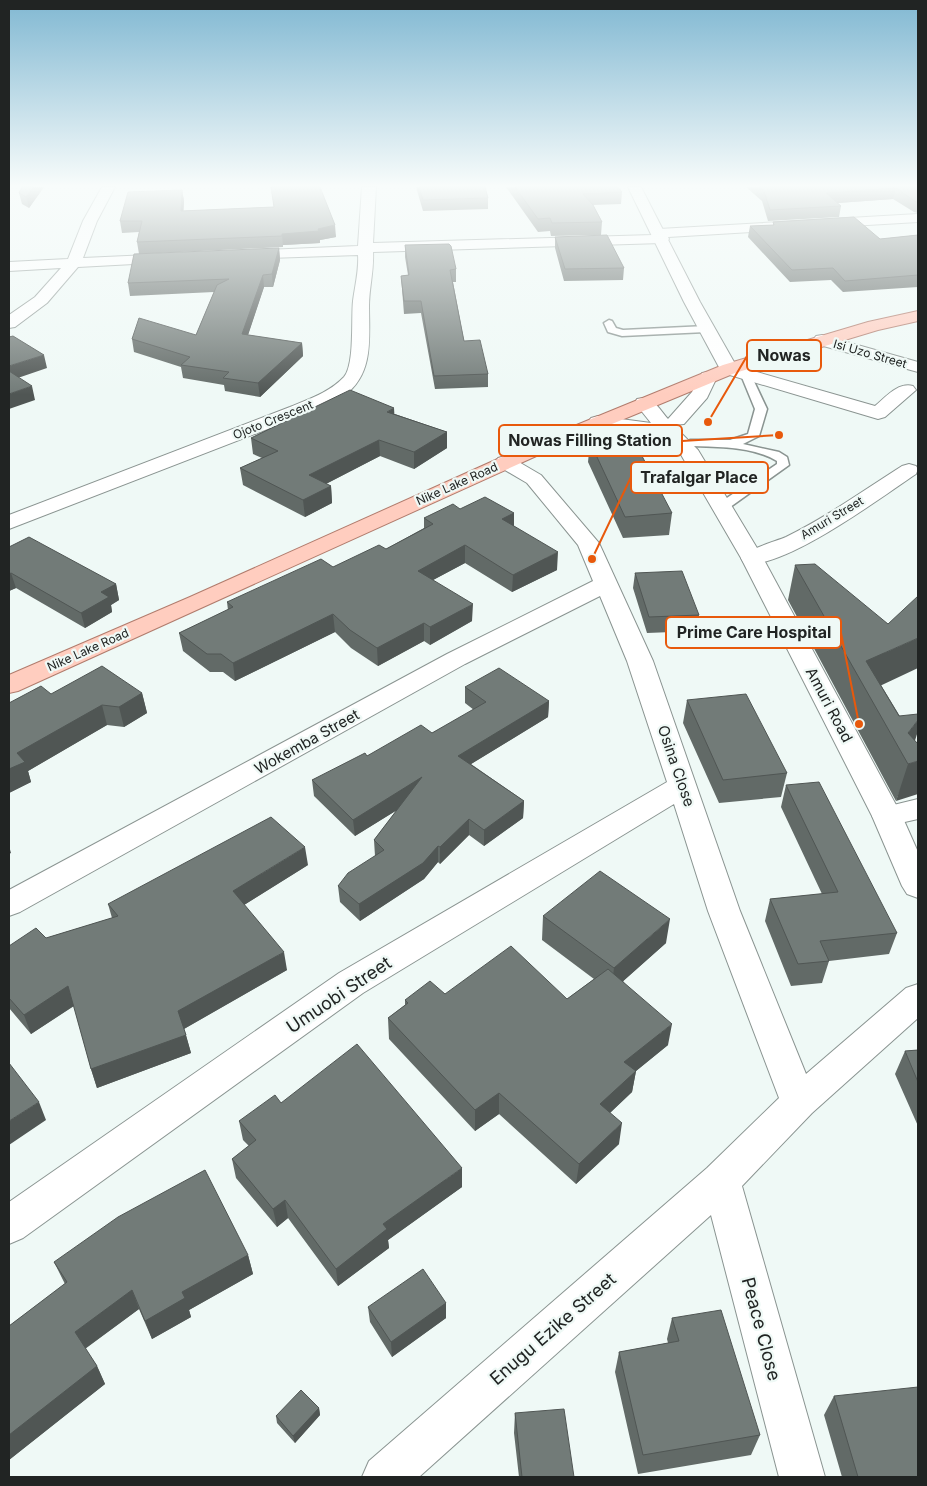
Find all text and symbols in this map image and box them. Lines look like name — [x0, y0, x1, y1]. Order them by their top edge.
street label: Isi Uzo Street — [832, 336, 909, 371]
callout: Nowas — [747, 340, 821, 371]
text: Nowas — [757, 345, 811, 365]
street label: Ojoto Crescent — [231, 397, 315, 442]
callout: Nowas Filling Station — [499, 425, 682, 456]
text: Nowas Filling Station — [508, 430, 672, 450]
street label: Nike Lake Road — [414, 459, 500, 508]
callout: Trafalgar Place — [631, 462, 768, 493]
text: Trafalgar Place — [640, 467, 758, 487]
street label: Amuri Street — [798, 493, 866, 542]
callout: Prime Care Hospital — [666, 617, 841, 648]
text: Prime Care Hospital — [677, 622, 831, 642]
street label: Nike Lake Road — [45, 625, 131, 674]
street label: Amuri Road — [802, 664, 857, 746]
street label: Wokemba Street — [251, 705, 363, 778]
street label: Osina Close — [654, 723, 699, 809]
street label: Umuobi Street — [282, 952, 395, 1037]
street label: Enugu Ezike Street — [485, 1268, 620, 1389]
street label: Peace Close — [738, 1275, 785, 1383]

